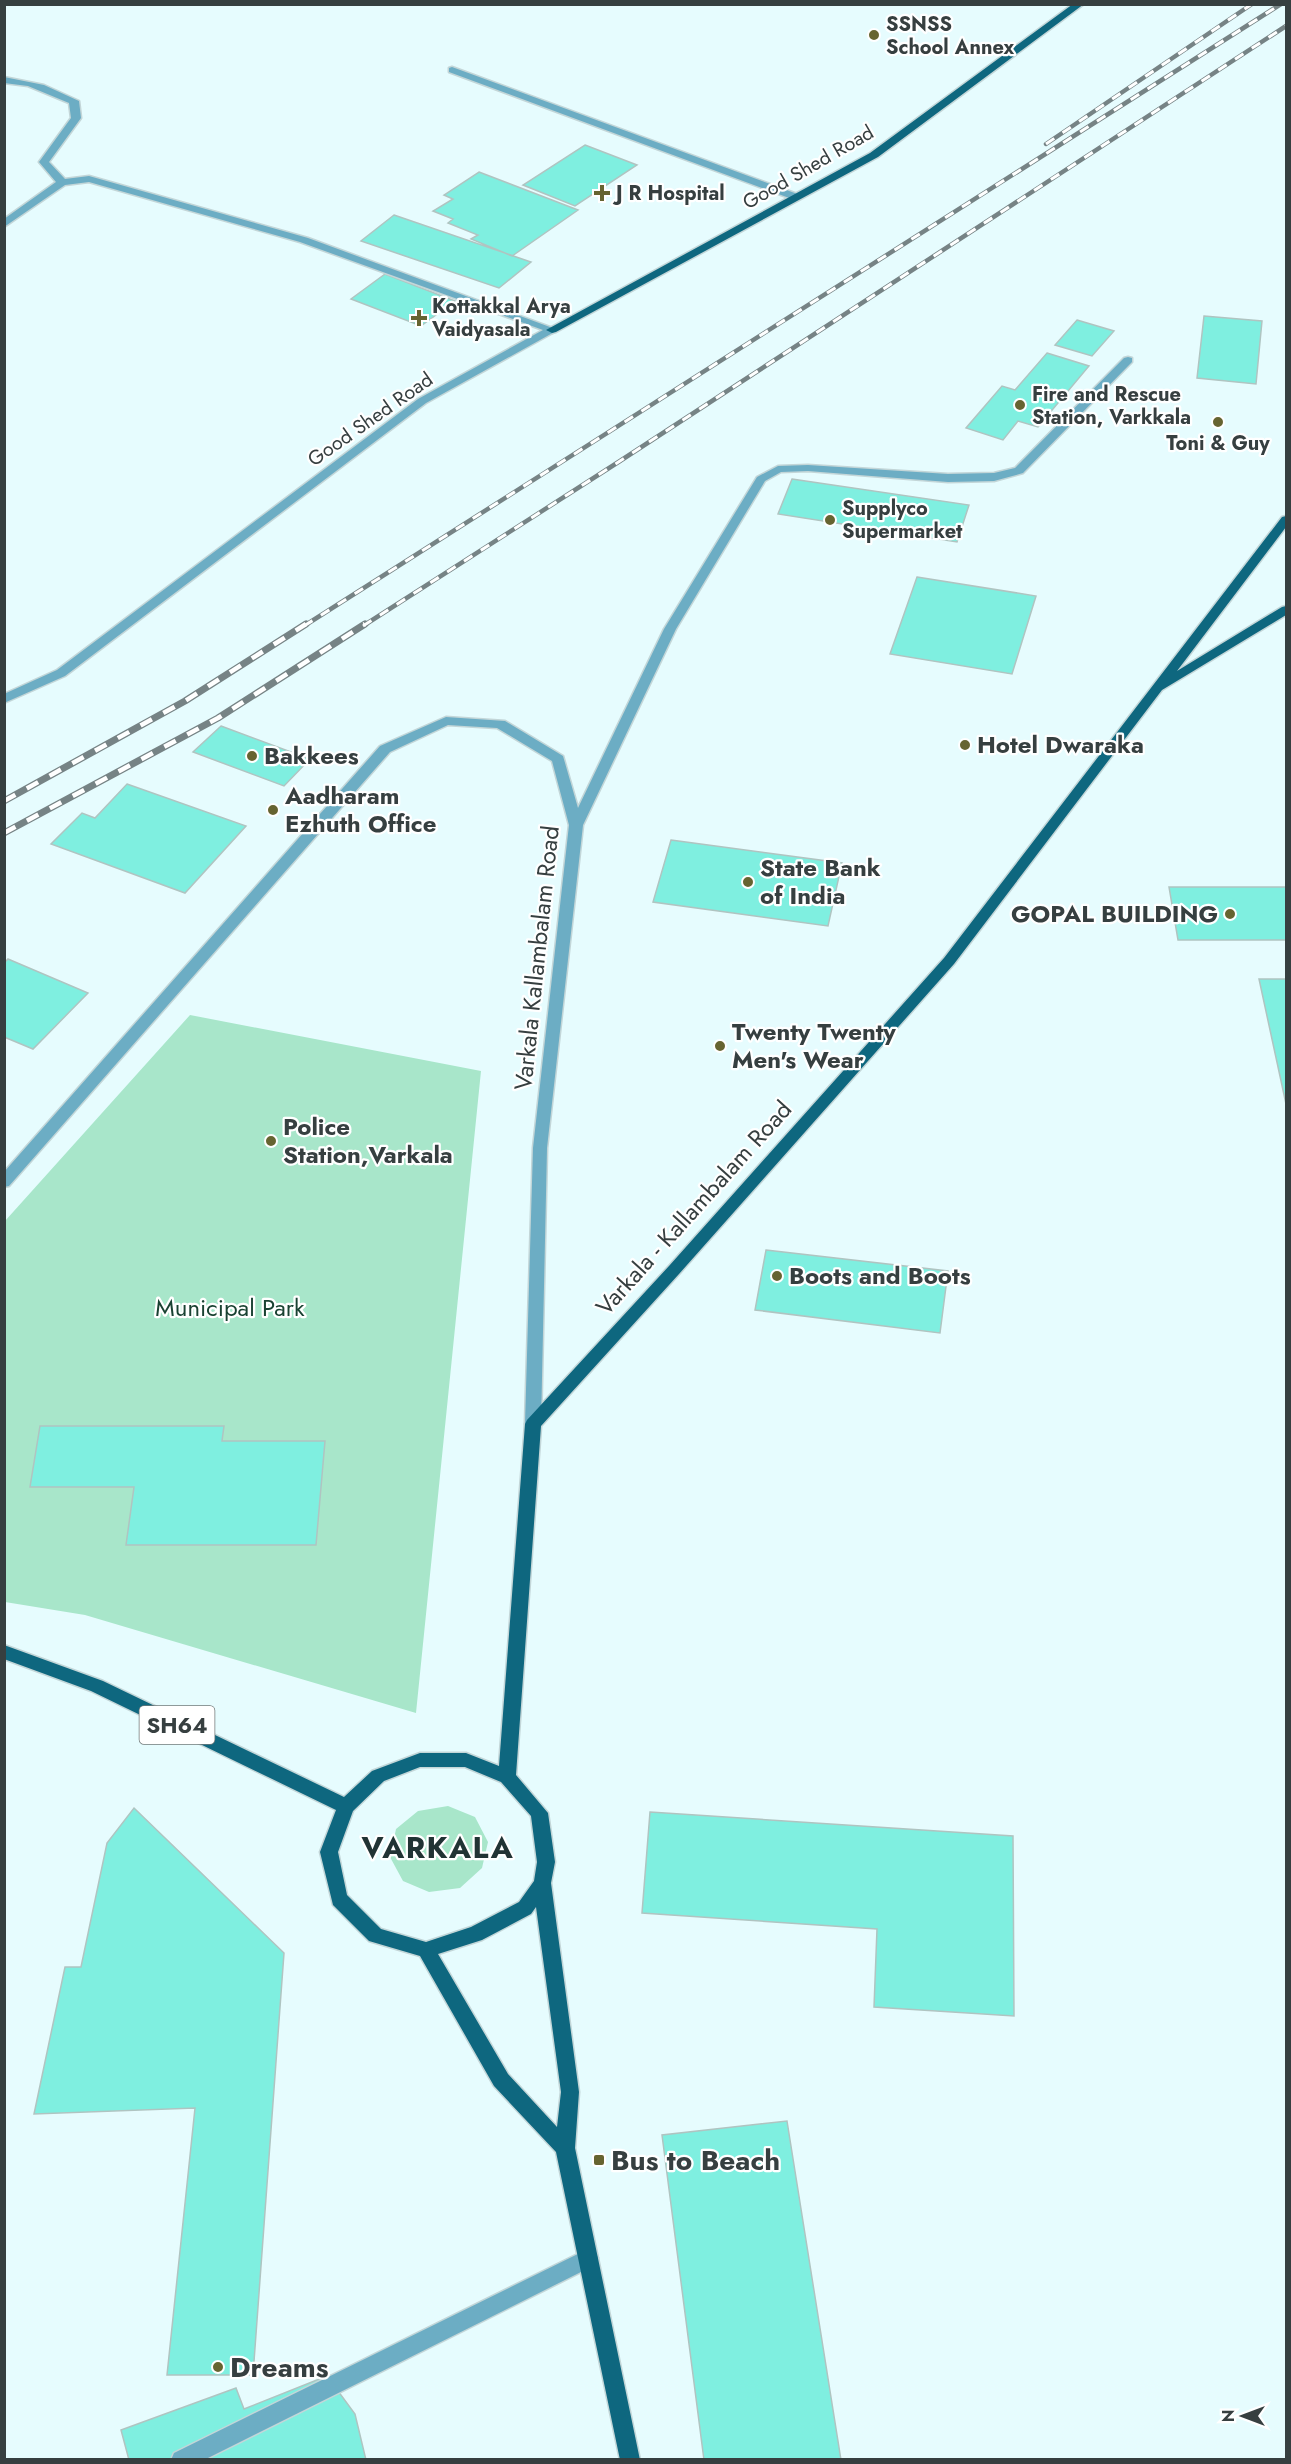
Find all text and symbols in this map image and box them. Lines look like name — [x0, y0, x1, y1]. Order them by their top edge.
place label: SSNSS School Annex — [886, 10, 1015, 62]
marker: SSNSS School Annex — [867, 28, 881, 42]
street label: Good Shed Road — [737, 118, 879, 217]
place label: J R Hospital — [612, 179, 725, 208]
marker: J R Hospital — [593, 184, 611, 202]
place label: Kottakkal Arya Vaidyasala — [431, 292, 571, 344]
marker: Kottakkal Arya Vaidyasala — [410, 309, 428, 327]
street label: Good Shed Road — [302, 365, 439, 473]
place label: Fire and Rescue Station, Varkkala — [1032, 380, 1191, 432]
marker: Fire and Rescue Station, Varkkala — [1013, 398, 1027, 412]
marker: Toni & Guy — [1211, 415, 1225, 429]
place label: Toni & Guy — [1166, 429, 1270, 458]
place label: Supplyco Supermarket — [842, 494, 963, 546]
marker: Supplyco Supermarket — [823, 513, 837, 527]
place label: Hotel Dwaraka — [977, 727, 1144, 762]
place label: Bakkees — [264, 738, 359, 773]
marker: Hotel Dwaraka — [958, 738, 972, 752]
marker: Bakkees — [245, 749, 259, 763]
place label: Aadharam Ezhuth Office — [284, 778, 436, 841]
marker: Aadharam Ezhuth Office — [266, 803, 280, 817]
street label: Varkala Kallambalam Road — [505, 824, 568, 1092]
place label: State Bank of India — [760, 850, 881, 913]
marker: State Bank of India — [741, 875, 755, 889]
place label: GOPAL BUILDING — [1011, 896, 1218, 931]
marker: GOPAL BUILDING — [1223, 907, 1237, 921]
place label: Twenty Twenty Men's Wear — [732, 1014, 896, 1077]
marker: Twenty Twenty Men's Wear — [713, 1039, 727, 1053]
street label: Varkala - Kallambalam Road — [588, 1093, 800, 1323]
place label: Police Station,Varkala — [283, 1109, 453, 1172]
marker: Police Station,Varkala — [264, 1134, 278, 1148]
place label: Boots and Boots — [789, 1258, 971, 1293]
marker: Boots and Boots — [770, 1269, 784, 1283]
park label: Municipal Park — [155, 1290, 305, 1325]
road number: SH64 — [140, 1706, 214, 1744]
district label: VARKALA — [361, 1826, 514, 1869]
place label: Bus to Beach — [611, 2140, 780, 2181]
marker: Bus to Beach — [592, 2153, 606, 2167]
place label: Dreams — [230, 2347, 329, 2388]
marker: Dreams — [211, 2360, 225, 2374]
north arrow — [1213, 2386, 1273, 2446]
text: N — [1217, 2410, 1240, 2422]

